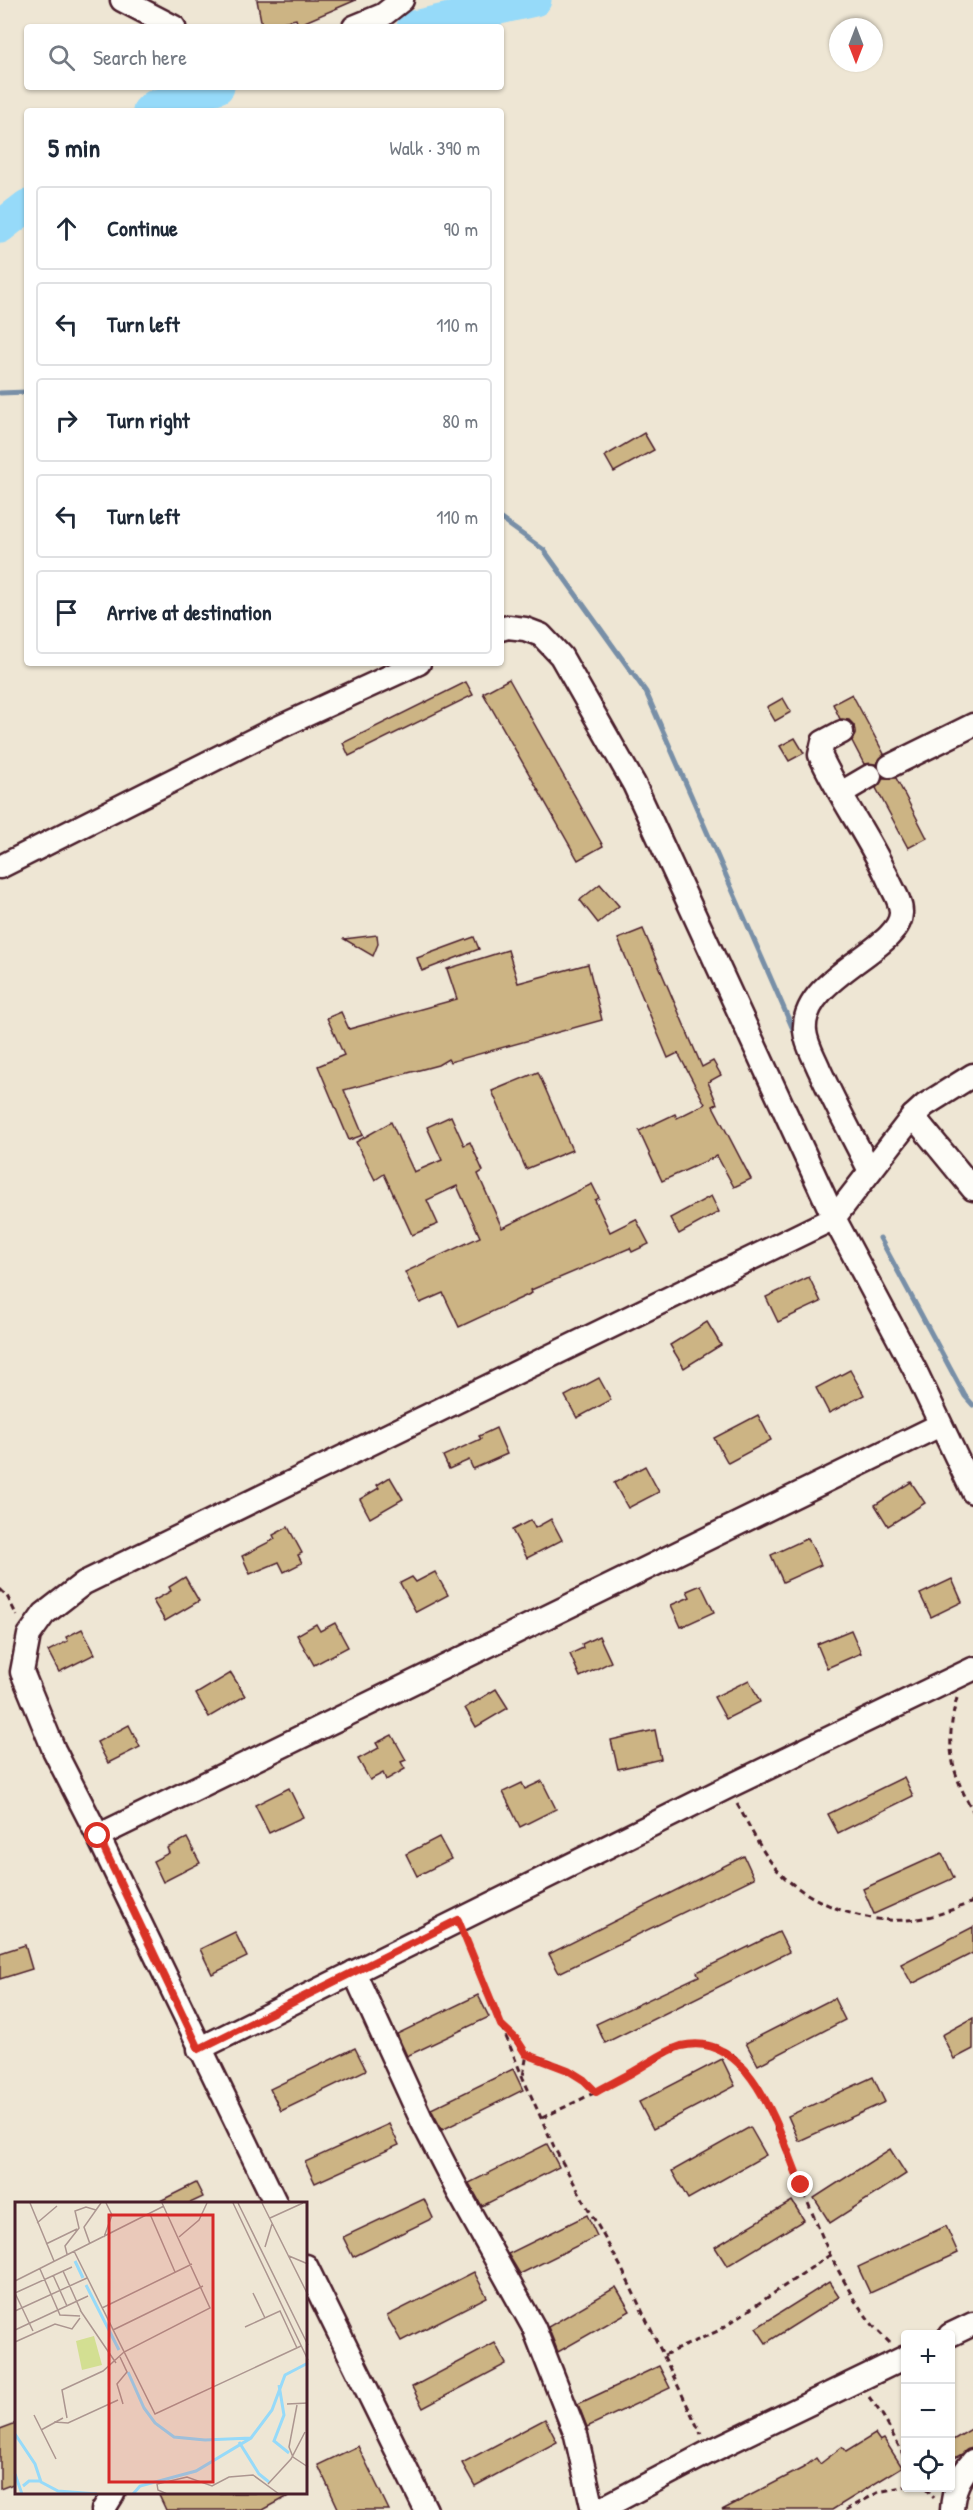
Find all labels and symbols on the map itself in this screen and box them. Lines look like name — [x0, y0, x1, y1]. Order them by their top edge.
north arrow — [829, 18, 883, 72]
route start — [84, 1822, 110, 1848]
route end — [787, 2171, 813, 2197]
inset map — [15, 2202, 308, 2495]

